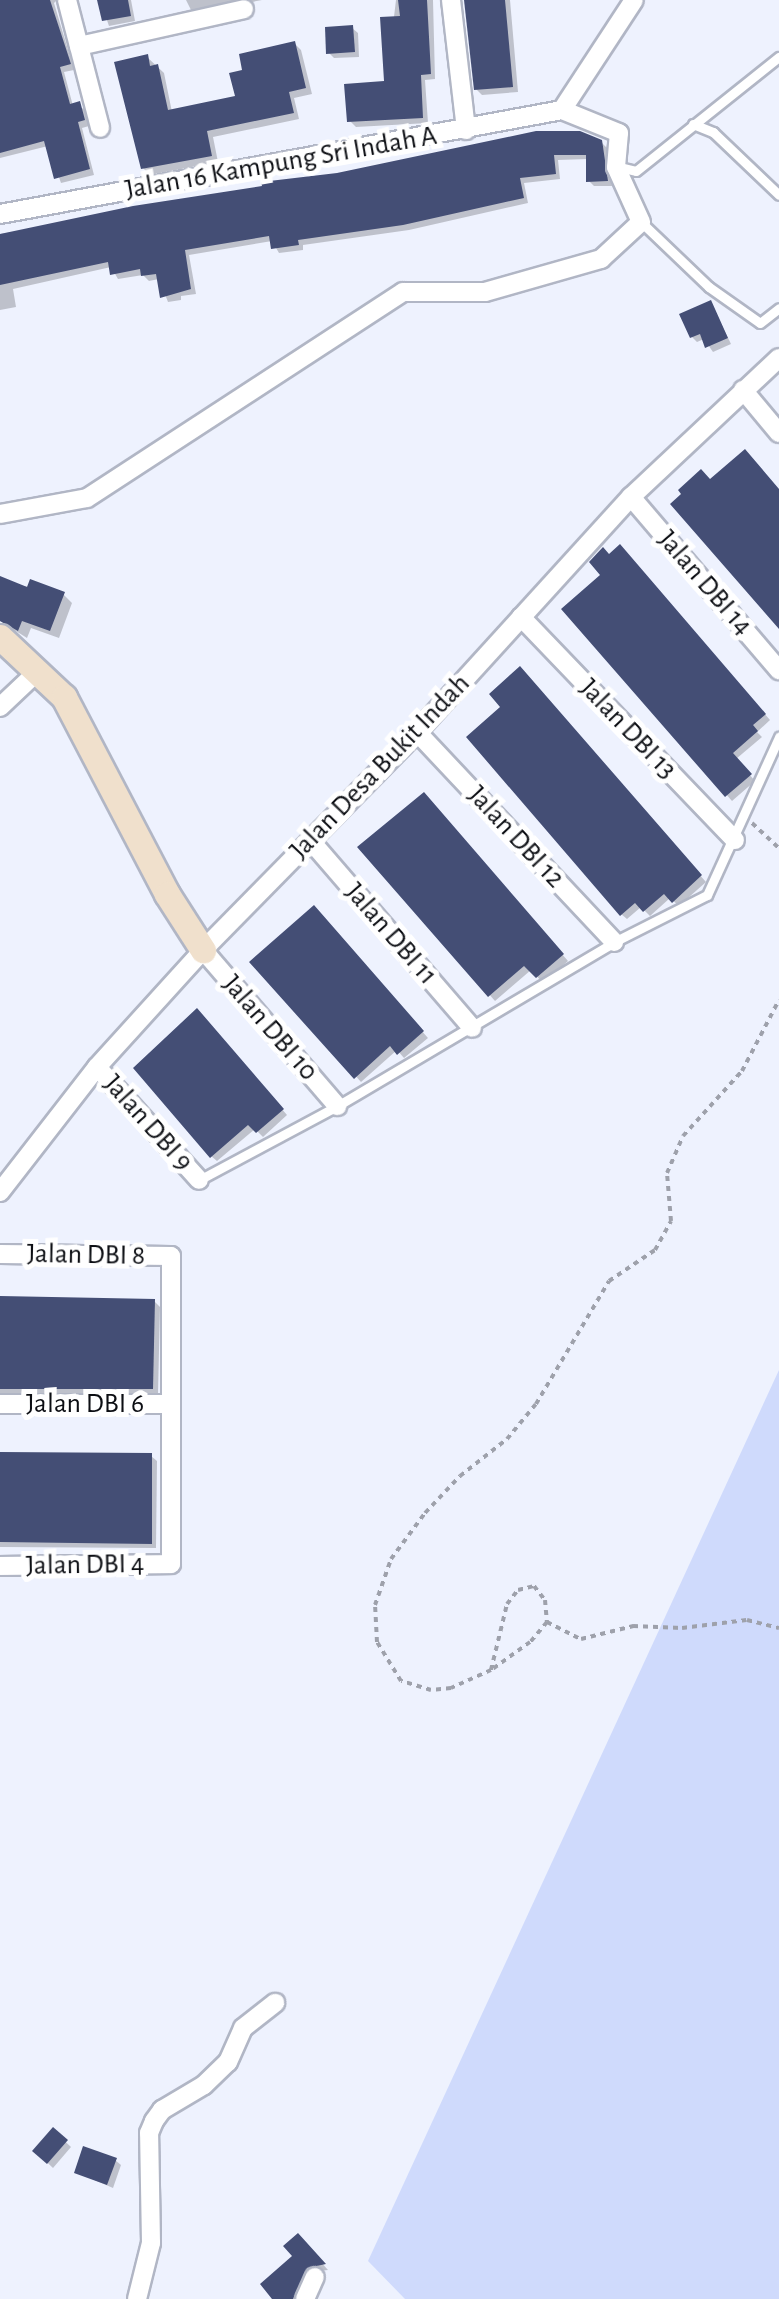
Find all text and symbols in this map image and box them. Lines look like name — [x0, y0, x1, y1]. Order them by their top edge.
street label: Jalan 16 Kampung Sri Indah A — [122, 119, 440, 207]
street label: Jalan DBI 14 — [650, 524, 760, 642]
street label: Jalan Desa Bukit Indah — [283, 667, 477, 867]
street label: Jalan DBI 13 — [572, 672, 684, 786]
street label: Jalan DBI 12 — [460, 779, 572, 895]
street label: Jalan DBI 11 — [338, 876, 444, 992]
street label: Jalan DBI 10 — [215, 968, 325, 1088]
street label: Jalan DBI 9 — [96, 1068, 200, 1178]
street label: Jalan DBI 8 — [27, 1237, 145, 1273]
street label: Jalan DBI 6 — [26, 1387, 144, 1421]
street label: Jalan DBI 4 — [26, 1547, 144, 1583]

